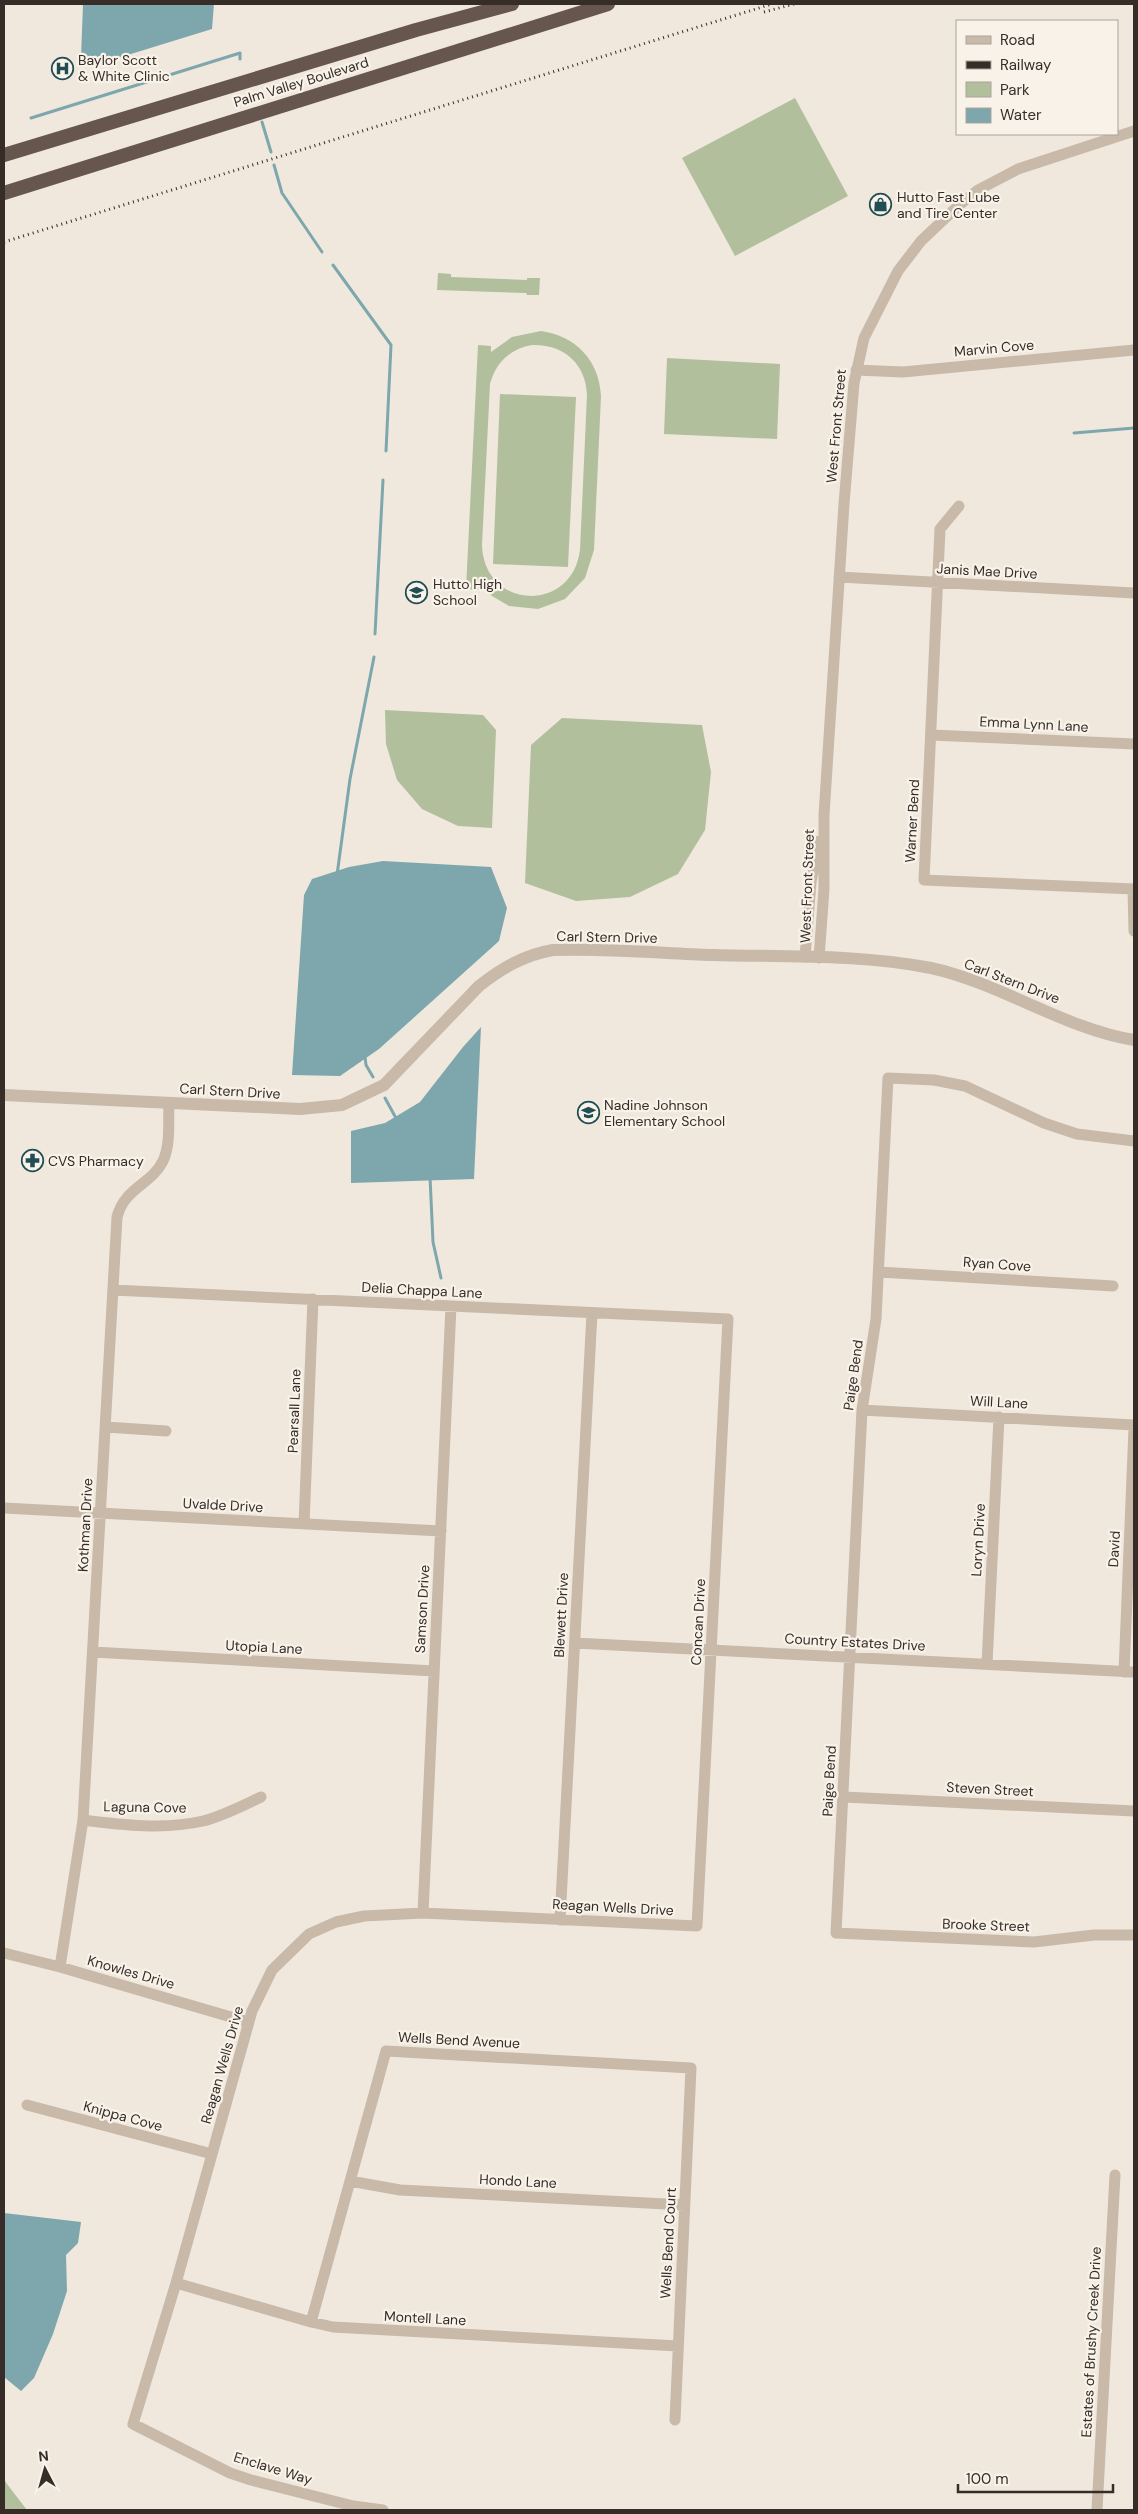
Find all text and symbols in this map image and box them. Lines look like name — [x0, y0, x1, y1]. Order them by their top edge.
legend — [956, 20, 1118, 135]
text: Road — [1000, 30, 1035, 50]
place label: Baylor Scott & White Clinic — [78, 51, 170, 85]
street label: Palm Valley Boulevard — [231, 53, 371, 111]
text: Railway — [1000, 55, 1052, 75]
hospital icon: Baylor Scott & White Clinic — [50, 56, 74, 80]
text: Park — [1000, 80, 1030, 100]
text: Water — [1000, 105, 1042, 125]
place label: Hutto Fast Lube and Tire Center — [897, 188, 1000, 222]
shop icon: Hutto Fast Lube and Tire Center — [869, 193, 893, 217]
street label: Marvin Cove — [953, 336, 1035, 360]
street label: West Front Street — [822, 368, 850, 484]
street label: Janis Mae Drive — [936, 559, 1038, 583]
place label: Hutto High School — [433, 575, 502, 609]
school or university icon: Hutto High School — [405, 580, 429, 604]
street label: Emma Lynn Lane — [979, 712, 1089, 736]
street label: Warner Bend — [901, 779, 923, 863]
street label: West Front Street — [796, 829, 818, 943]
street label: Carl Stern Drive — [556, 927, 658, 947]
street label: Carl Stern Drive — [962, 954, 1062, 1008]
street label: Carl Stern Drive — [179, 1079, 281, 1103]
place label: Nadine Johnson Elementary School — [604, 1096, 725, 1130]
school or university icon: Nadine Johnson Elementary School — [576, 1101, 600, 1125]
pharmacy icon: CVS Pharmacy — [20, 1149, 44, 1173]
place label: CVS Pharmacy — [48, 1152, 144, 1170]
street label: Ryan Cove — [962, 1253, 1032, 1275]
street label: Delia Chappa Lane — [361, 1278, 483, 1302]
street label: Paige Bend — [839, 1338, 867, 1412]
street label: Pearsall Lane — [284, 1369, 304, 1453]
street label: Will Lane — [970, 1391, 1028, 1413]
street label: Kothman Drive — [74, 1477, 96, 1573]
street label: Uvalde Drive — [182, 1494, 264, 1516]
street label: Loryn Drive — [967, 1503, 989, 1577]
street label: David — [1104, 1530, 1124, 1568]
street label: Samson Drive — [411, 1564, 433, 1654]
street label: Blewett Drive — [550, 1572, 572, 1658]
street label: Concan Drive — [687, 1578, 709, 1666]
street label: Country Estates Drive — [784, 1629, 926, 1655]
street label: Utopia Lane — [225, 1636, 303, 1658]
street label: Paige Bend — [818, 1745, 840, 1817]
street label: Steven Street — [946, 1778, 1034, 1800]
street label: Laguna Cove — [103, 1797, 187, 1817]
street label: Reagan Wells Drive — [552, 1895, 674, 1919]
street label: Brooke Street — [942, 1914, 1030, 1936]
street label: Knowles Drive — [85, 1951, 177, 1993]
street label: Reagan Wells Drive — [197, 2004, 247, 2126]
street label: Wells Bend Avenue — [397, 2028, 521, 2052]
street label: Knippa Cove — [81, 2097, 165, 2135]
street label: Hondo Lane — [479, 2170, 557, 2192]
street label: Wells Bend Court — [656, 2187, 680, 2299]
street label: Estates of Brushy Creek Drive — [1077, 2246, 1105, 2438]
street label: Montell Lane — [383, 2307, 467, 2329]
north arrow — [20, 2444, 70, 2494]
text: N — [38, 2447, 50, 2466]
street label: Enclave Way — [232, 2448, 315, 2489]
scale bar — [958, 2462, 1113, 2494]
text: 100 m — [966, 2469, 1009, 2489]

